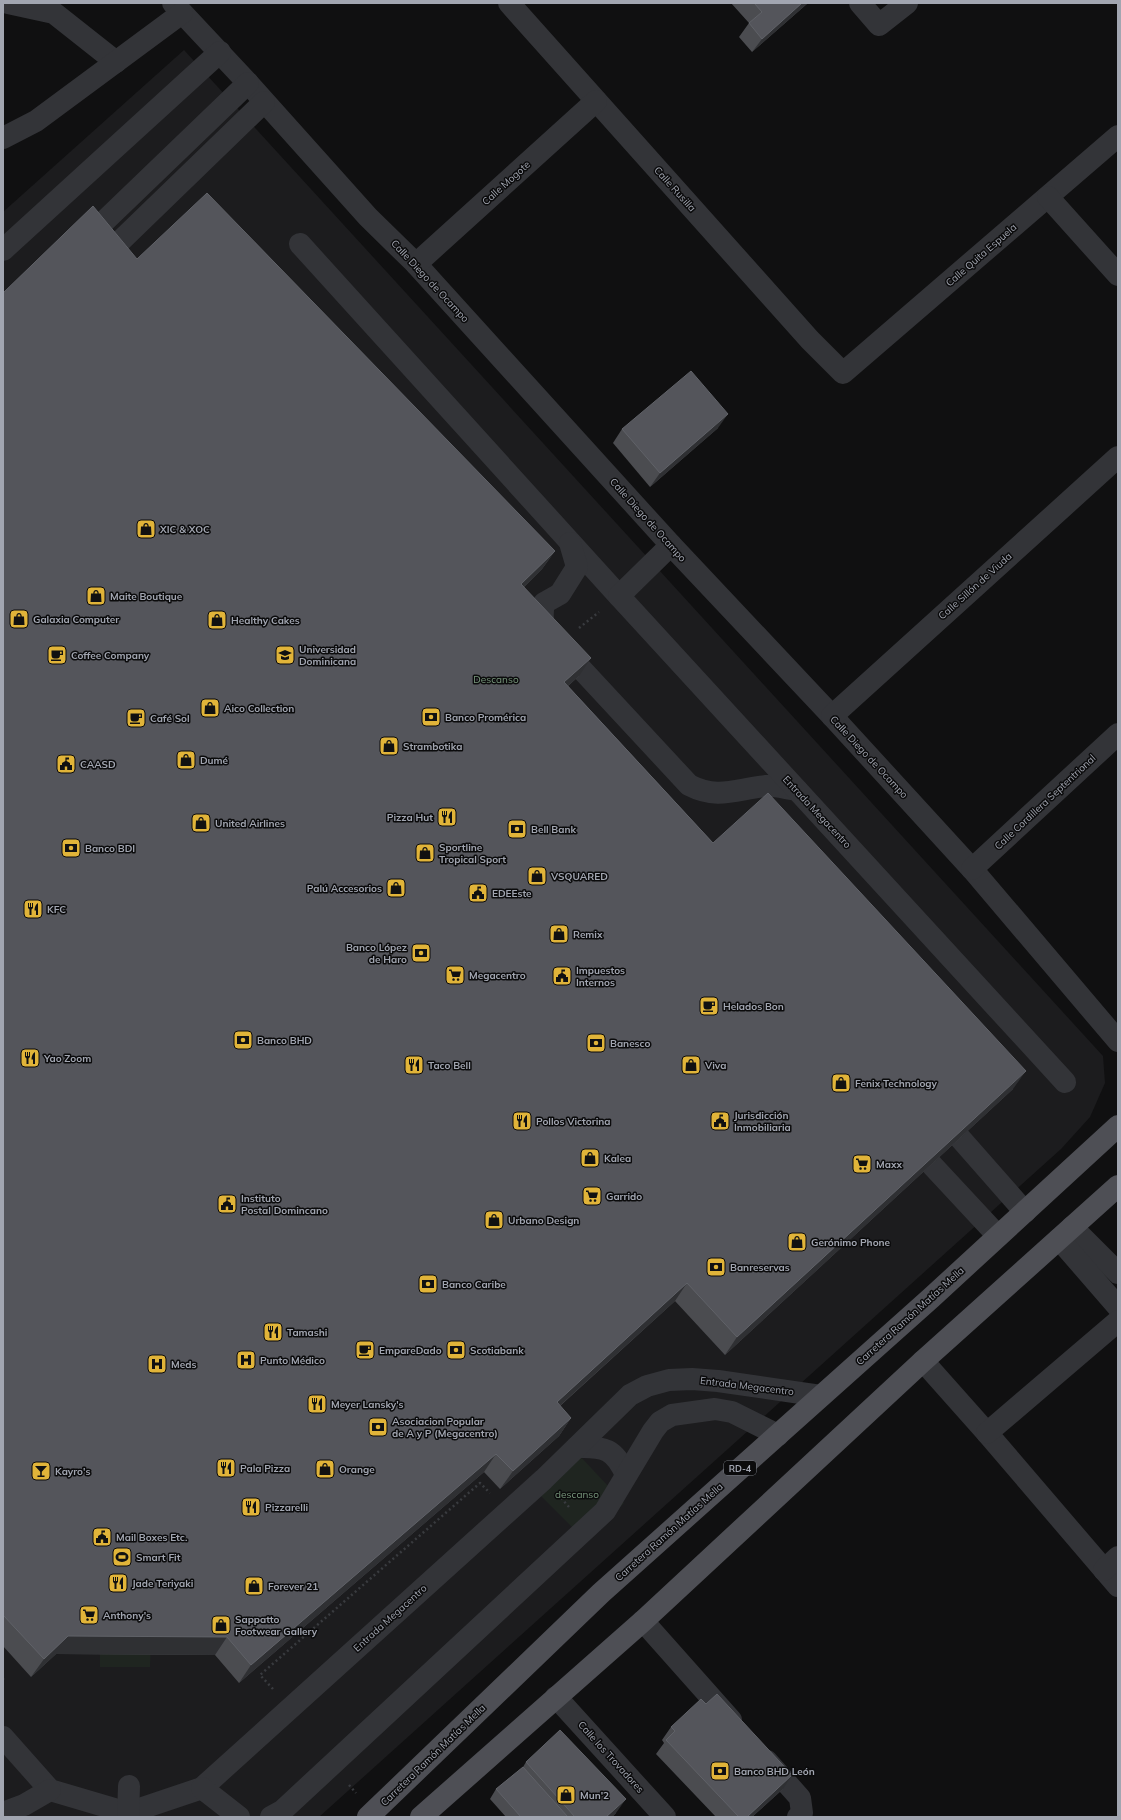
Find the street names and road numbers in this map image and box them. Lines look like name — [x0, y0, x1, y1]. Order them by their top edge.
street label: Calle Mogote — [479, 158, 533, 208]
street label: Calle Rusilla — [651, 164, 699, 214]
street label: Calle Quita Espuela — [943, 221, 1019, 289]
street label: Calle Diego de Ocampo — [388, 237, 472, 325]
street label: Calle Diego de Ocampo — [607, 475, 689, 565]
street label: Calle Sillón de Viuda — [936, 550, 1014, 622]
street label: Calle Diego de Ocampo — [827, 713, 911, 801]
street label: Calle Cordillera Septentrional — [992, 752, 1098, 852]
street label: Entrada Megacentro — [780, 773, 854, 851]
street label: Carretera Ramón Matías Mella — [853, 1264, 967, 1368]
street label: Entrada Megacentro — [699, 1374, 795, 1398]
road number: RD-4 — [724, 1461, 756, 1475]
street label: Carretera Ramón Matías Mella — [612, 1480, 726, 1584]
street label: Entrada Megacentro — [351, 1581, 430, 1654]
street label: Carretera Ramón Matías Mella — [378, 1701, 488, 1809]
street label: Calle los Trovadores — [575, 1718, 647, 1796]

